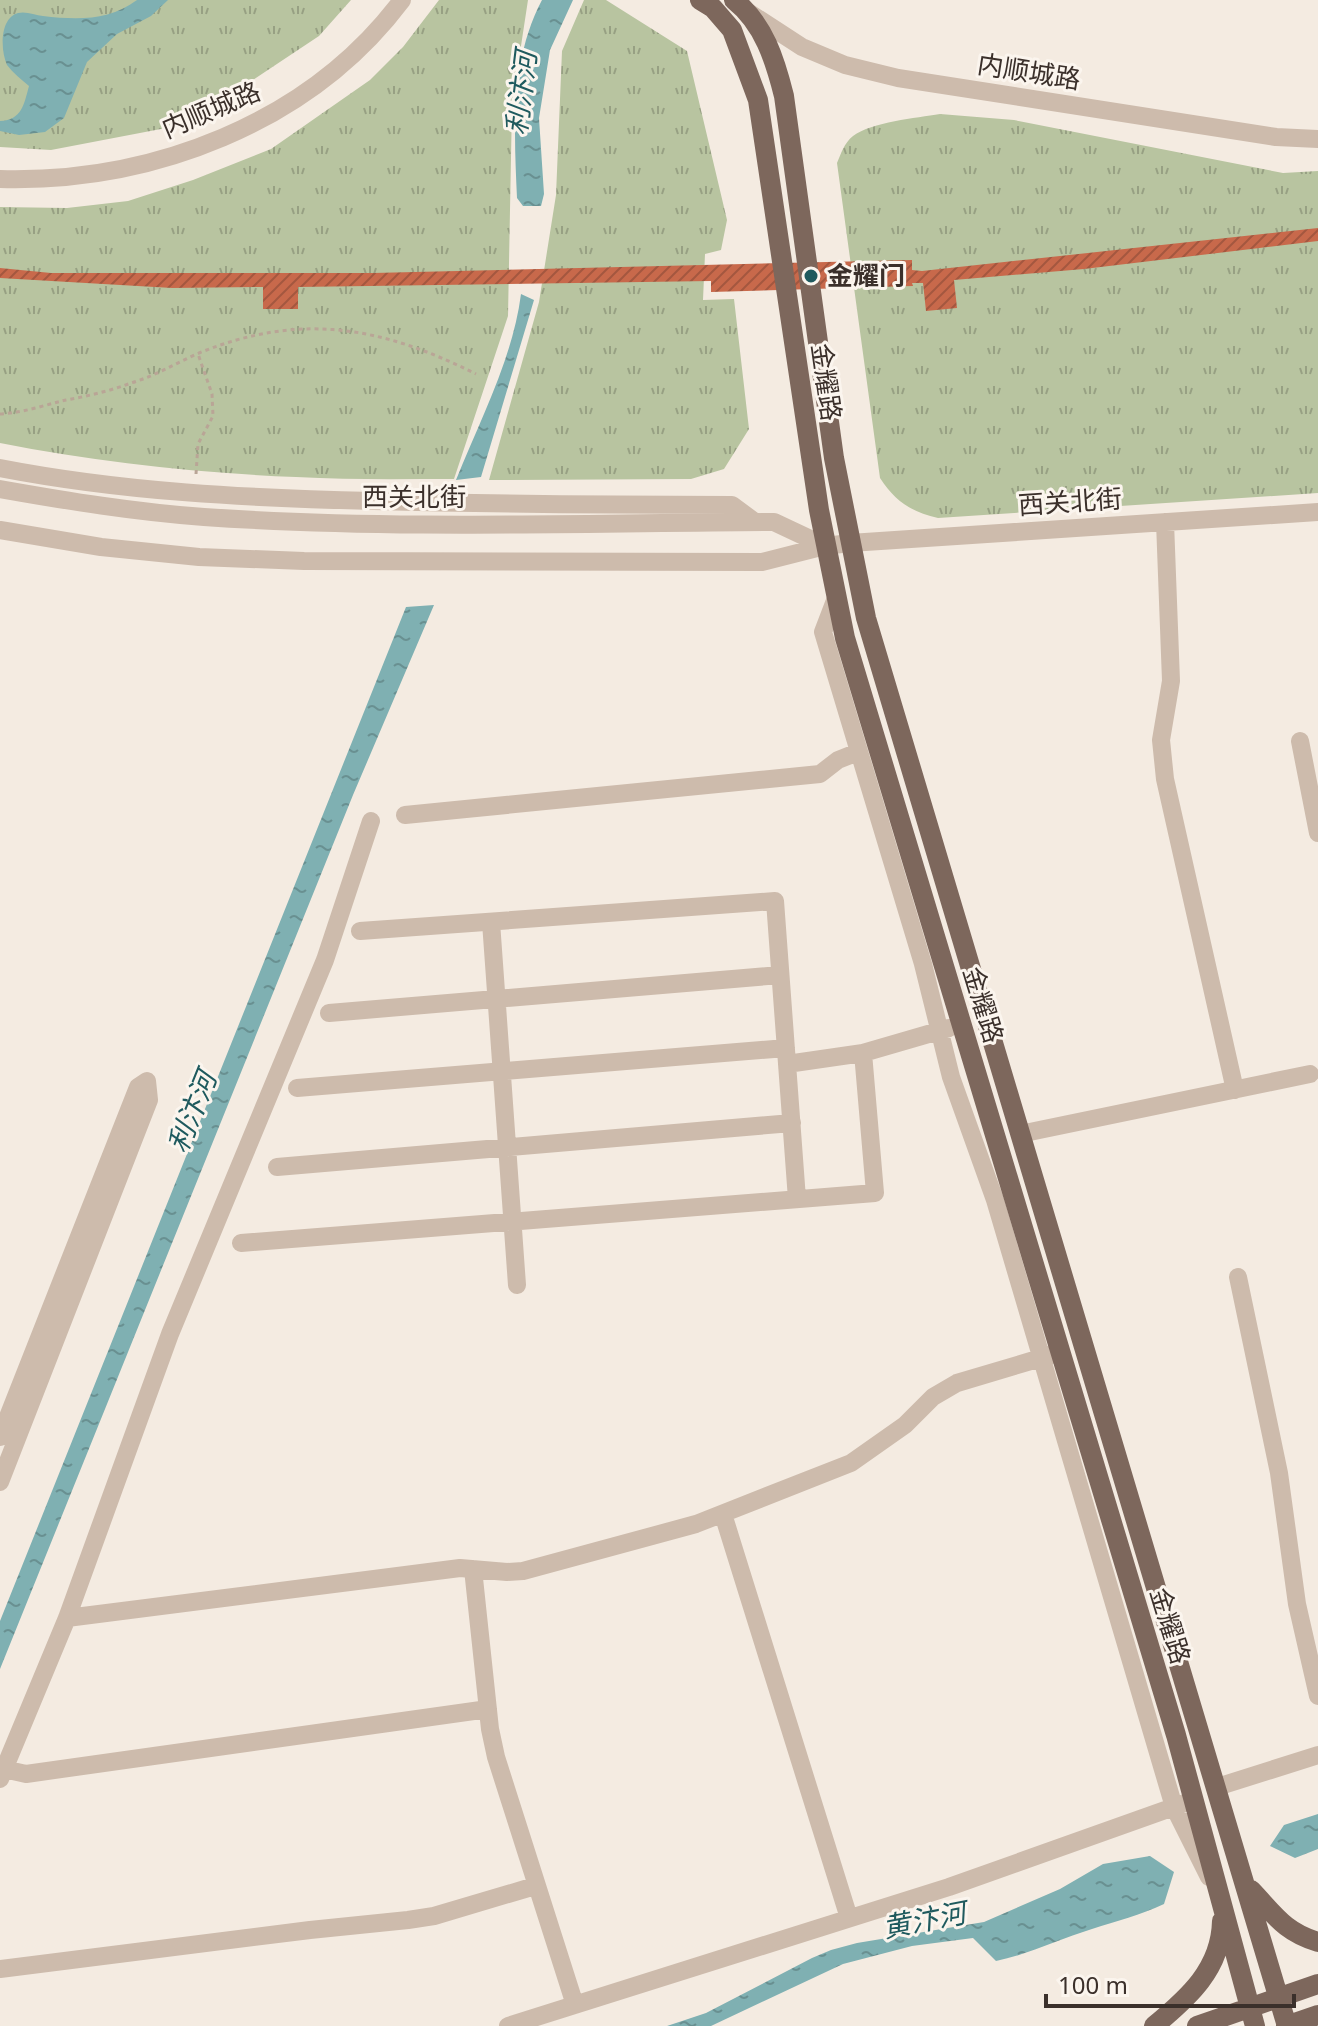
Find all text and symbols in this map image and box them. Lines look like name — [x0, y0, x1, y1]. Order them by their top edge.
water label: 利汴河 — [496, 44, 545, 137]
street label: 内顺城路 — [975, 45, 1083, 97]
street label: 内顺城路 — [156, 72, 266, 146]
place label: 金耀门 — [827, 257, 905, 293]
marker: 金耀门 — [802, 267, 820, 285]
street label: 金耀路 — [804, 341, 850, 423]
street label: 西关北街 — [362, 478, 466, 514]
street label: 西关北街 — [1017, 479, 1123, 523]
street label: 金耀路 — [955, 962, 1013, 1047]
water label: 利汴河 — [158, 1061, 226, 1158]
street label: 金耀路 — [1142, 1583, 1200, 1668]
water label: 黄汴河 — [879, 1891, 974, 1946]
scale bar — [1046, 1958, 1294, 2008]
text: 100 m — [1058, 1968, 1128, 2001]

